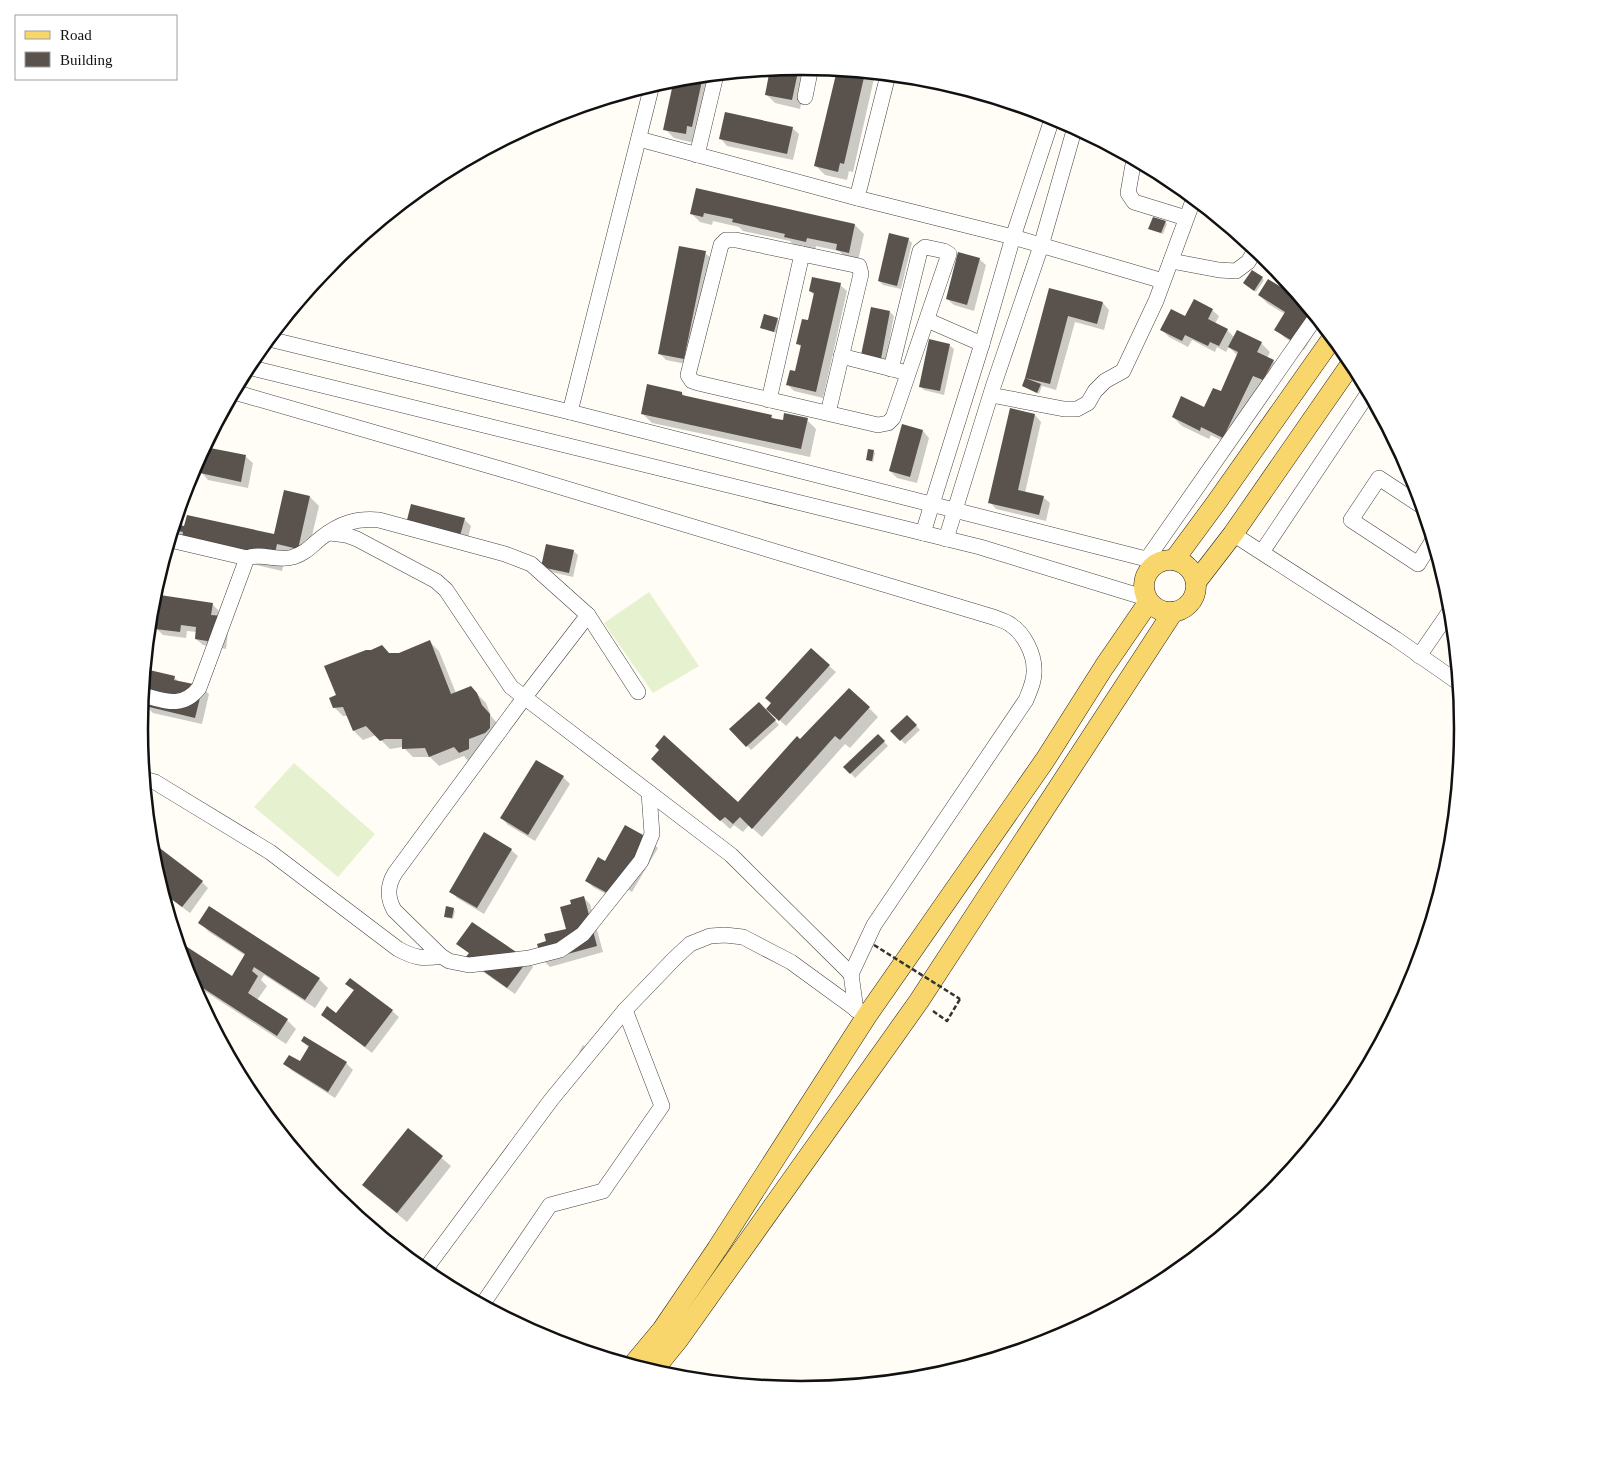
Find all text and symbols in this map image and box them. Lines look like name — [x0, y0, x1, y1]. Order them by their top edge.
legend — [15, 15, 178, 80]
text: Road — [60, 27, 92, 43]
text: Building — [60, 52, 113, 68]

